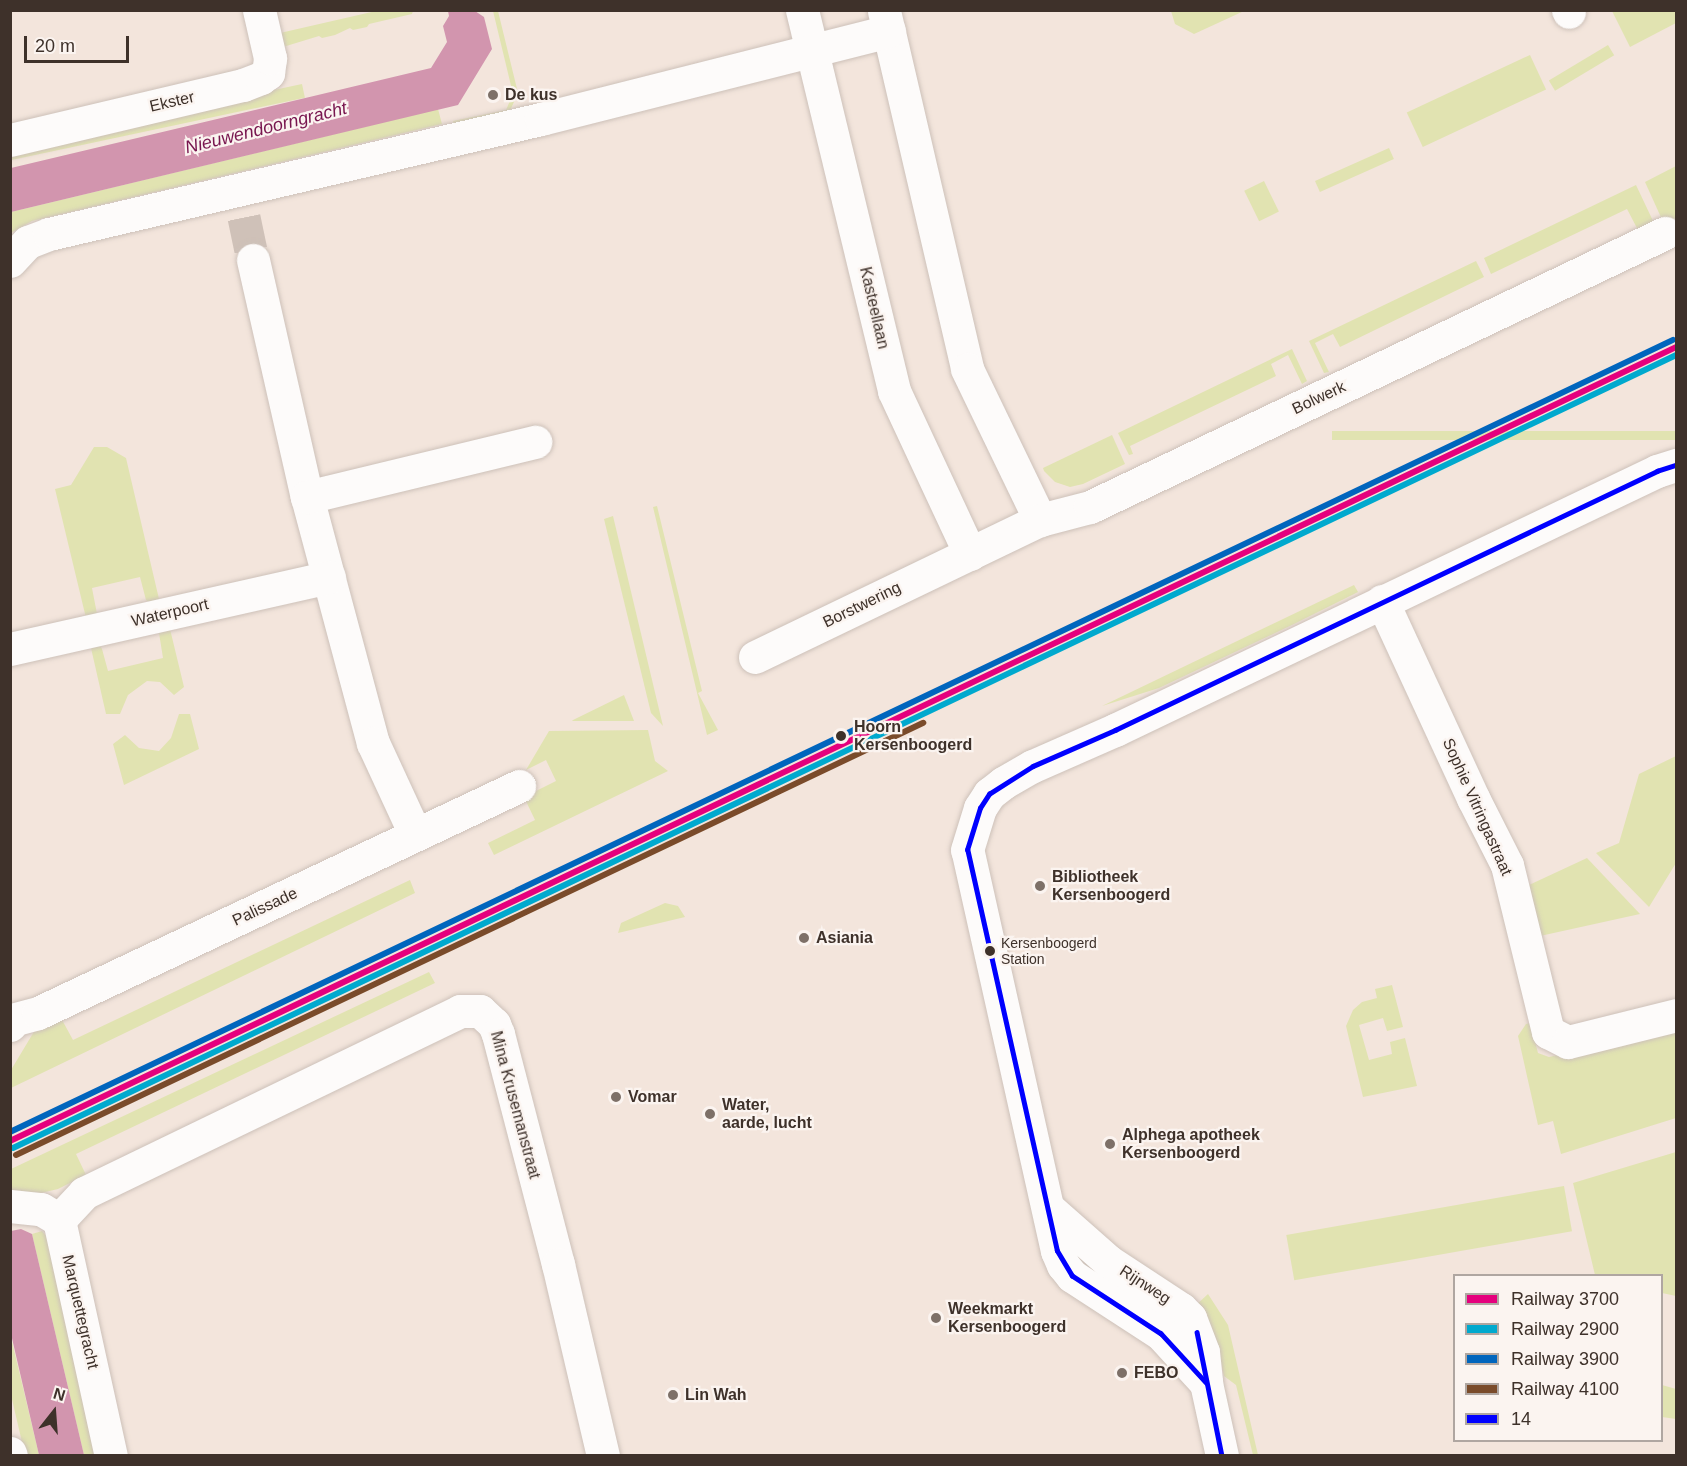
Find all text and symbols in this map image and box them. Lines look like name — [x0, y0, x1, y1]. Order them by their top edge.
scale bar — [27, 24, 132, 62]
text: 20 m — [35, 36, 75, 56]
place label: De kus — [505, 85, 557, 105]
street label: Ekster — [148, 88, 196, 116]
marker: De kus — [486, 88, 500, 102]
water label: Nieuwendoorngracht — [183, 97, 349, 159]
street label: Kasteellaan — [855, 265, 893, 351]
street label: Bolwerk — [1289, 377, 1349, 419]
street label: Borstwering — [820, 578, 904, 632]
street label: Waterpoort — [130, 595, 210, 631]
place label: Hoorn Kersenboogerd — [854, 717, 972, 755]
marker: Hoorn Kersenboogerd — [832, 727, 850, 745]
street label: Sophie Vitringastraat — [1438, 735, 1516, 879]
place label: Bibliotheek Kersenboogerd — [1052, 867, 1170, 905]
marker: Bibliotheek Kersenboogerd — [1033, 879, 1047, 893]
street label: Palissade — [230, 884, 300, 930]
place label: Asiania — [816, 928, 873, 948]
marker: Asiania — [797, 931, 811, 945]
place label: Kersenboogerd Station — [1001, 935, 1097, 968]
marker: Kersenboogerd Station — [984, 945, 996, 957]
street label: Mina Krusemanstraat — [486, 1029, 544, 1181]
place label: Vomar — [628, 1087, 677, 1107]
marker: Vomar — [609, 1090, 623, 1104]
place label: Water, aarde, lucht — [722, 1095, 812, 1133]
marker: Water, aarde, lucht — [703, 1107, 717, 1121]
place label: Alphega apotheek Kersenboogerd — [1122, 1125, 1260, 1163]
marker: Alphega apotheek Kersenboogerd — [1103, 1137, 1117, 1151]
street label: Marquettegracht — [58, 1253, 102, 1371]
street label: Rijnweg — [1116, 1261, 1174, 1309]
legend — [1453, 1274, 1663, 1442]
text: Railway 3700 — [1511, 1289, 1619, 1309]
place label: Weekmarkt Kersenboogerd — [948, 1299, 1066, 1337]
marker: Weekmarkt Kersenboogerd — [929, 1311, 943, 1325]
text: Railway 2900 — [1511, 1319, 1619, 1339]
text: Railway 3900 — [1511, 1349, 1619, 1369]
place label: FEBO — [1134, 1363, 1178, 1383]
marker: FEBO — [1115, 1366, 1129, 1380]
text: Railway 4100 — [1511, 1379, 1619, 1399]
north arrow — [24, 1382, 84, 1442]
text: N — [51, 1384, 67, 1404]
place label: Lin Wah — [685, 1385, 747, 1405]
marker: Lin Wah — [666, 1388, 680, 1402]
text: 14 — [1511, 1409, 1531, 1429]

